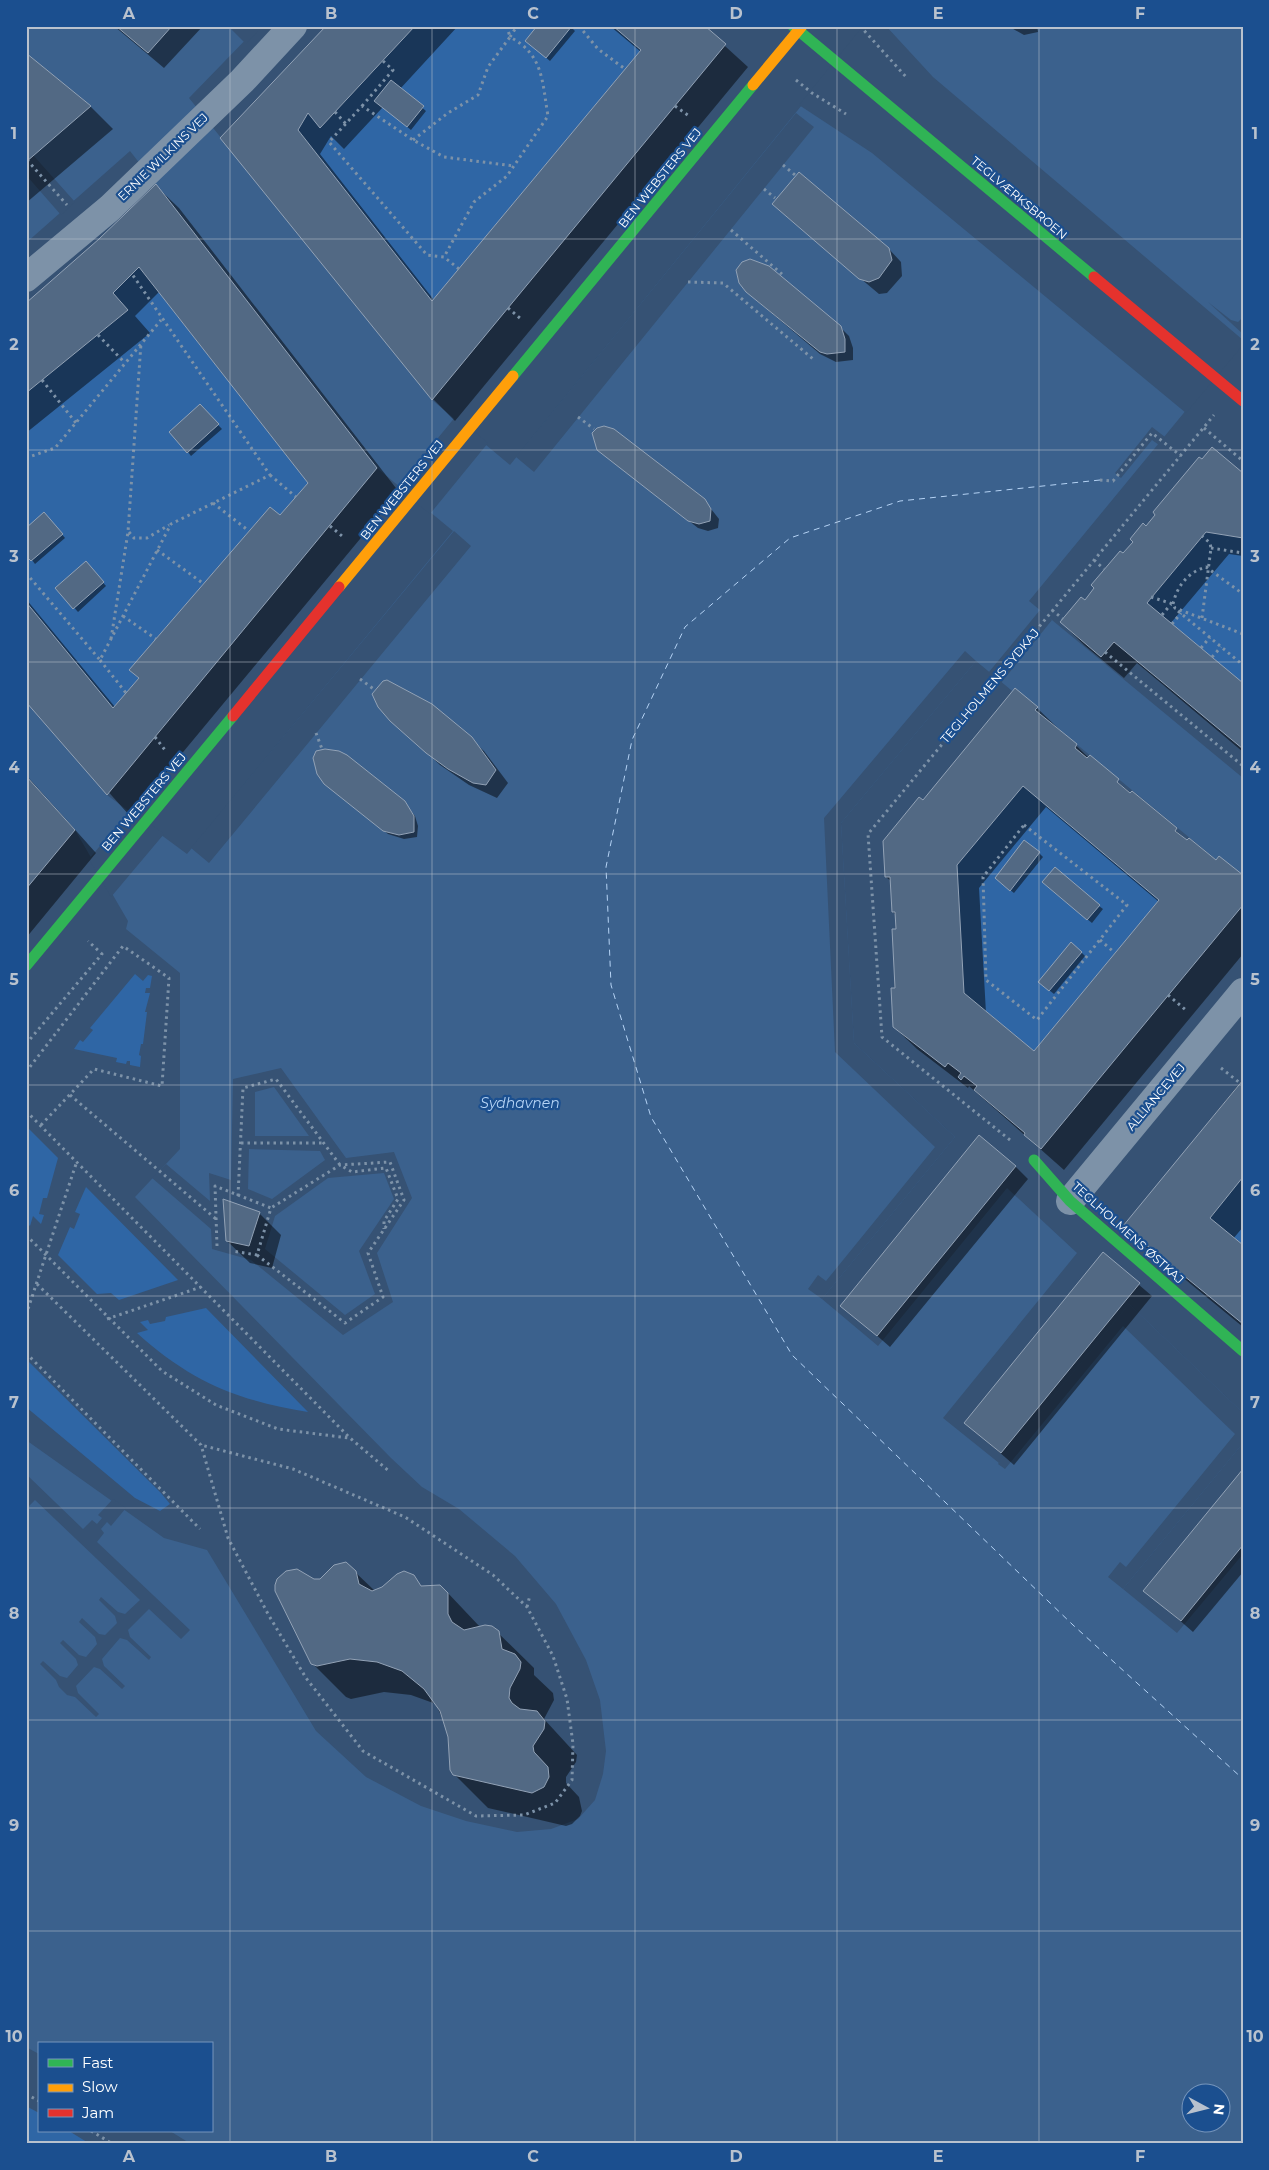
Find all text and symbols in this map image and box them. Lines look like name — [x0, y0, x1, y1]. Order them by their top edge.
text: A — [122, 4, 136, 23]
text: B — [325, 4, 337, 23]
text: C — [527, 4, 539, 23]
text: D — [729, 4, 743, 23]
text: E — [933, 4, 943, 23]
text: F — [1135, 4, 1145, 23]
street label: ERNIE WILKINS VEJ — [114, 110, 211, 204]
text: 1 — [11, 124, 17, 143]
text: 1 — [1252, 124, 1258, 143]
street label: BEN WEBSTERS VEJ — [615, 125, 704, 231]
street label: TEGLVÆRKSBROEN — [968, 153, 1070, 242]
text: 2 — [9, 335, 19, 354]
text: 2 — [1250, 335, 1260, 354]
street label: BEN WEBSTERS VEJ — [357, 437, 446, 543]
text: 3 — [8, 547, 19, 566]
text: 3 — [1249, 547, 1260, 566]
street label: TEGLHOLMENS SYDKAJ — [937, 625, 1042, 746]
street label: BEN WEBSTERS VEJ — [98, 749, 189, 854]
text: 4 — [8, 758, 20, 777]
text: 4 — [1249, 758, 1261, 777]
text: 5 — [9, 970, 19, 989]
text: 5 — [1250, 970, 1260, 989]
street label: ALLIANCEVEJ — [1123, 1060, 1188, 1133]
water label: Sydhavnen — [480, 1094, 560, 1112]
street label: TEGLHOLMENS ØSTKAJ — [1069, 1179, 1187, 1287]
text: 6 — [9, 1181, 19, 1200]
text: 6 — [1250, 1181, 1260, 1200]
text: 7 — [9, 1393, 19, 1412]
text: 7 — [1250, 1393, 1260, 1412]
text: 8 — [9, 1604, 19, 1623]
text: 8 — [1250, 1604, 1260, 1623]
text: 9 — [9, 1816, 19, 1835]
text: 9 — [1250, 1816, 1260, 1835]
text: 10 — [5, 2027, 23, 2046]
text: 10 — [1246, 2027, 1264, 2046]
legend — [38, 2042, 212, 2132]
text: Fast — [82, 2053, 113, 2072]
text: Slow — [82, 2077, 118, 2096]
north arrow — [1182, 2082, 1232, 2132]
text: Jam — [81, 2103, 114, 2122]
text: N — [1209, 2103, 1229, 2116]
text: A — [122, 2147, 136, 2166]
text: B — [325, 2147, 337, 2166]
text: C — [527, 2147, 539, 2166]
text: D — [729, 2147, 743, 2166]
text: E — [933, 2147, 943, 2166]
text: F — [1135, 2147, 1145, 2166]

